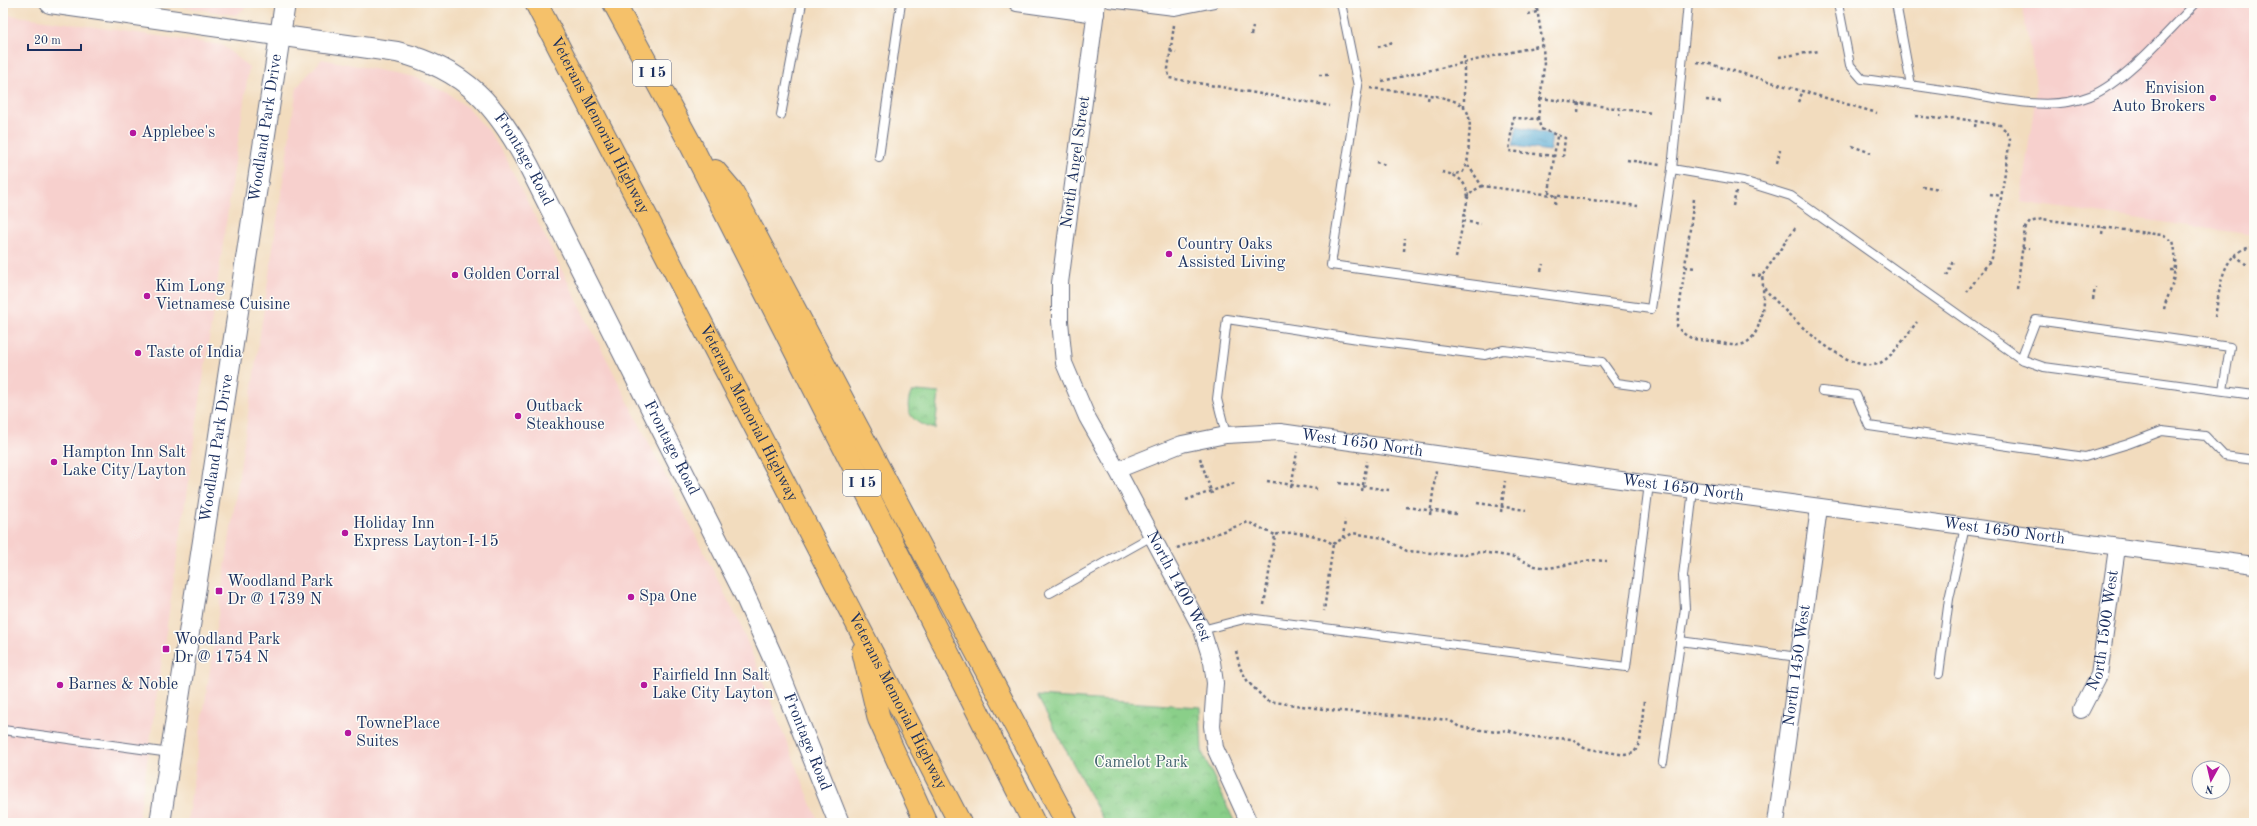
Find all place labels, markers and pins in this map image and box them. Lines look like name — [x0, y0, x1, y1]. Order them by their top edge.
place label: Envision Auto Brokers — [2111, 81, 2205, 115]
marker: Envision Auto Brokers — [2208, 93, 2218, 103]
place label: Applebee's — [141, 125, 215, 141]
marker: Applebee's — [128, 128, 138, 138]
place label: Country Oaks Assisted Living — [1177, 237, 1286, 271]
marker: Country Oaks Assisted Living — [1164, 249, 1174, 259]
place label: Golden Corral — [463, 267, 560, 283]
marker: Golden Corral — [450, 270, 460, 280]
place label: Kim Long Vietnamese Cuisine — [155, 279, 290, 313]
marker: Kim Long Vietnamese Cuisine — [142, 291, 152, 301]
place label: Taste of India — [146, 345, 242, 361]
marker: Taste of India — [133, 348, 143, 358]
place label: Outback Steakhouse — [526, 399, 605, 433]
marker: Outback Steakhouse — [513, 411, 523, 421]
place label: Hampton Inn Salt Lake City/Layton — [62, 445, 186, 479]
marker: Hampton Inn Salt Lake City/Layton — [49, 457, 59, 467]
place label: Holiday Inn Express Layton-I-15 — [353, 516, 499, 550]
marker: Holiday Inn Express Layton-I-15 — [340, 528, 350, 538]
place label: Woodland Park Dr @ 1739 N — [227, 574, 333, 608]
marker: Woodland Park Dr @ 1739 N — [214, 586, 224, 596]
place label: Spa One — [639, 589, 697, 605]
marker: Spa One — [626, 592, 636, 602]
place label: Woodland Park Dr @ 1754 N — [174, 632, 280, 666]
marker: Woodland Park Dr @ 1754 N — [161, 644, 171, 654]
place label: Fairfield Inn Salt Lake City Layton — [652, 668, 774, 702]
place label: Barnes & Noble — [68, 677, 178, 693]
marker: Barnes & Noble — [55, 680, 65, 690]
marker: Fairfield Inn Salt Lake City Layton — [639, 680, 649, 690]
place label: TownePlace Suites — [356, 716, 440, 750]
marker: TownePlace Suites — [343, 728, 353, 738]

